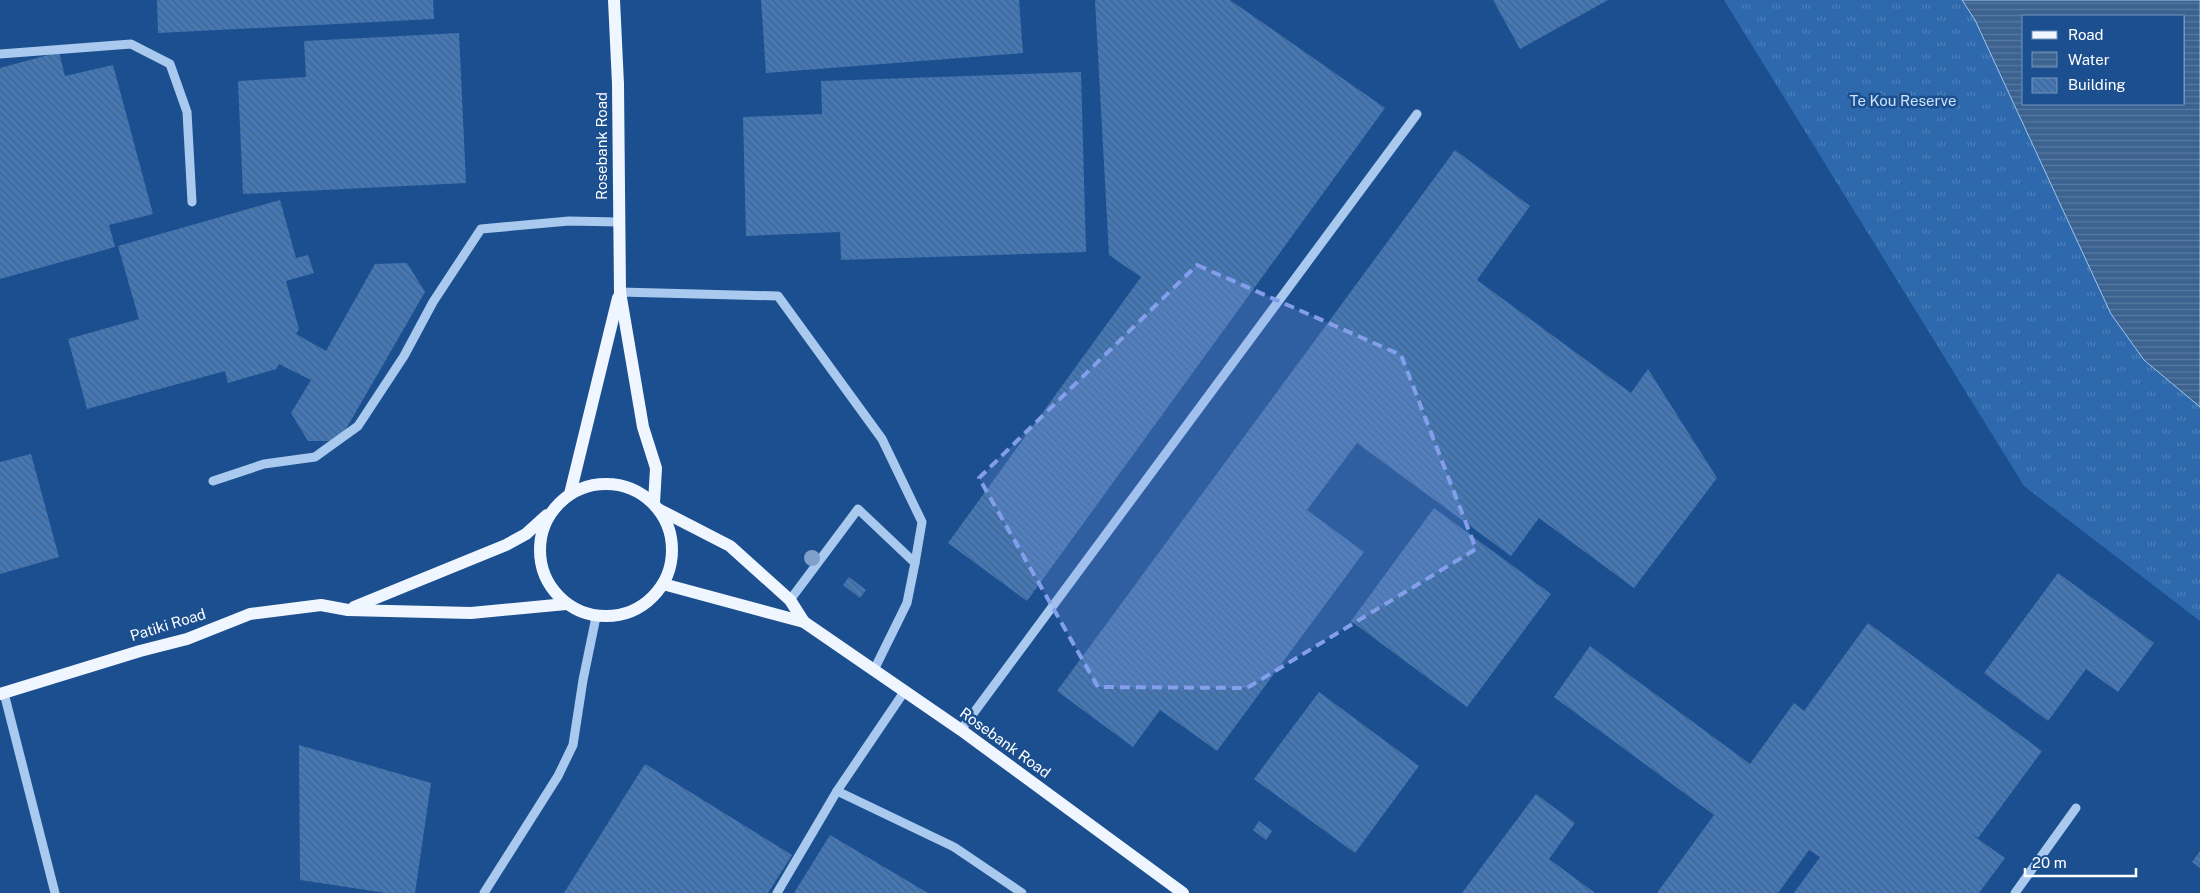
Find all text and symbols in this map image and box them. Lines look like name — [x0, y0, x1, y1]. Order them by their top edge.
legend — [2022, 15, 2185, 105]
text: Road — [2068, 26, 2104, 43]
text: Water — [2068, 51, 2110, 68]
text: Building — [2068, 76, 2126, 93]
street label: Rosebank Road — [593, 92, 610, 200]
park label: Te Kou Reserve — [1850, 92, 1956, 109]
street label: Patiki Road — [128, 605, 208, 644]
street label: Rosebank Road — [957, 704, 1054, 781]
scale bar — [2025, 846, 2136, 878]
text: 20 m — [2032, 854, 2067, 871]

